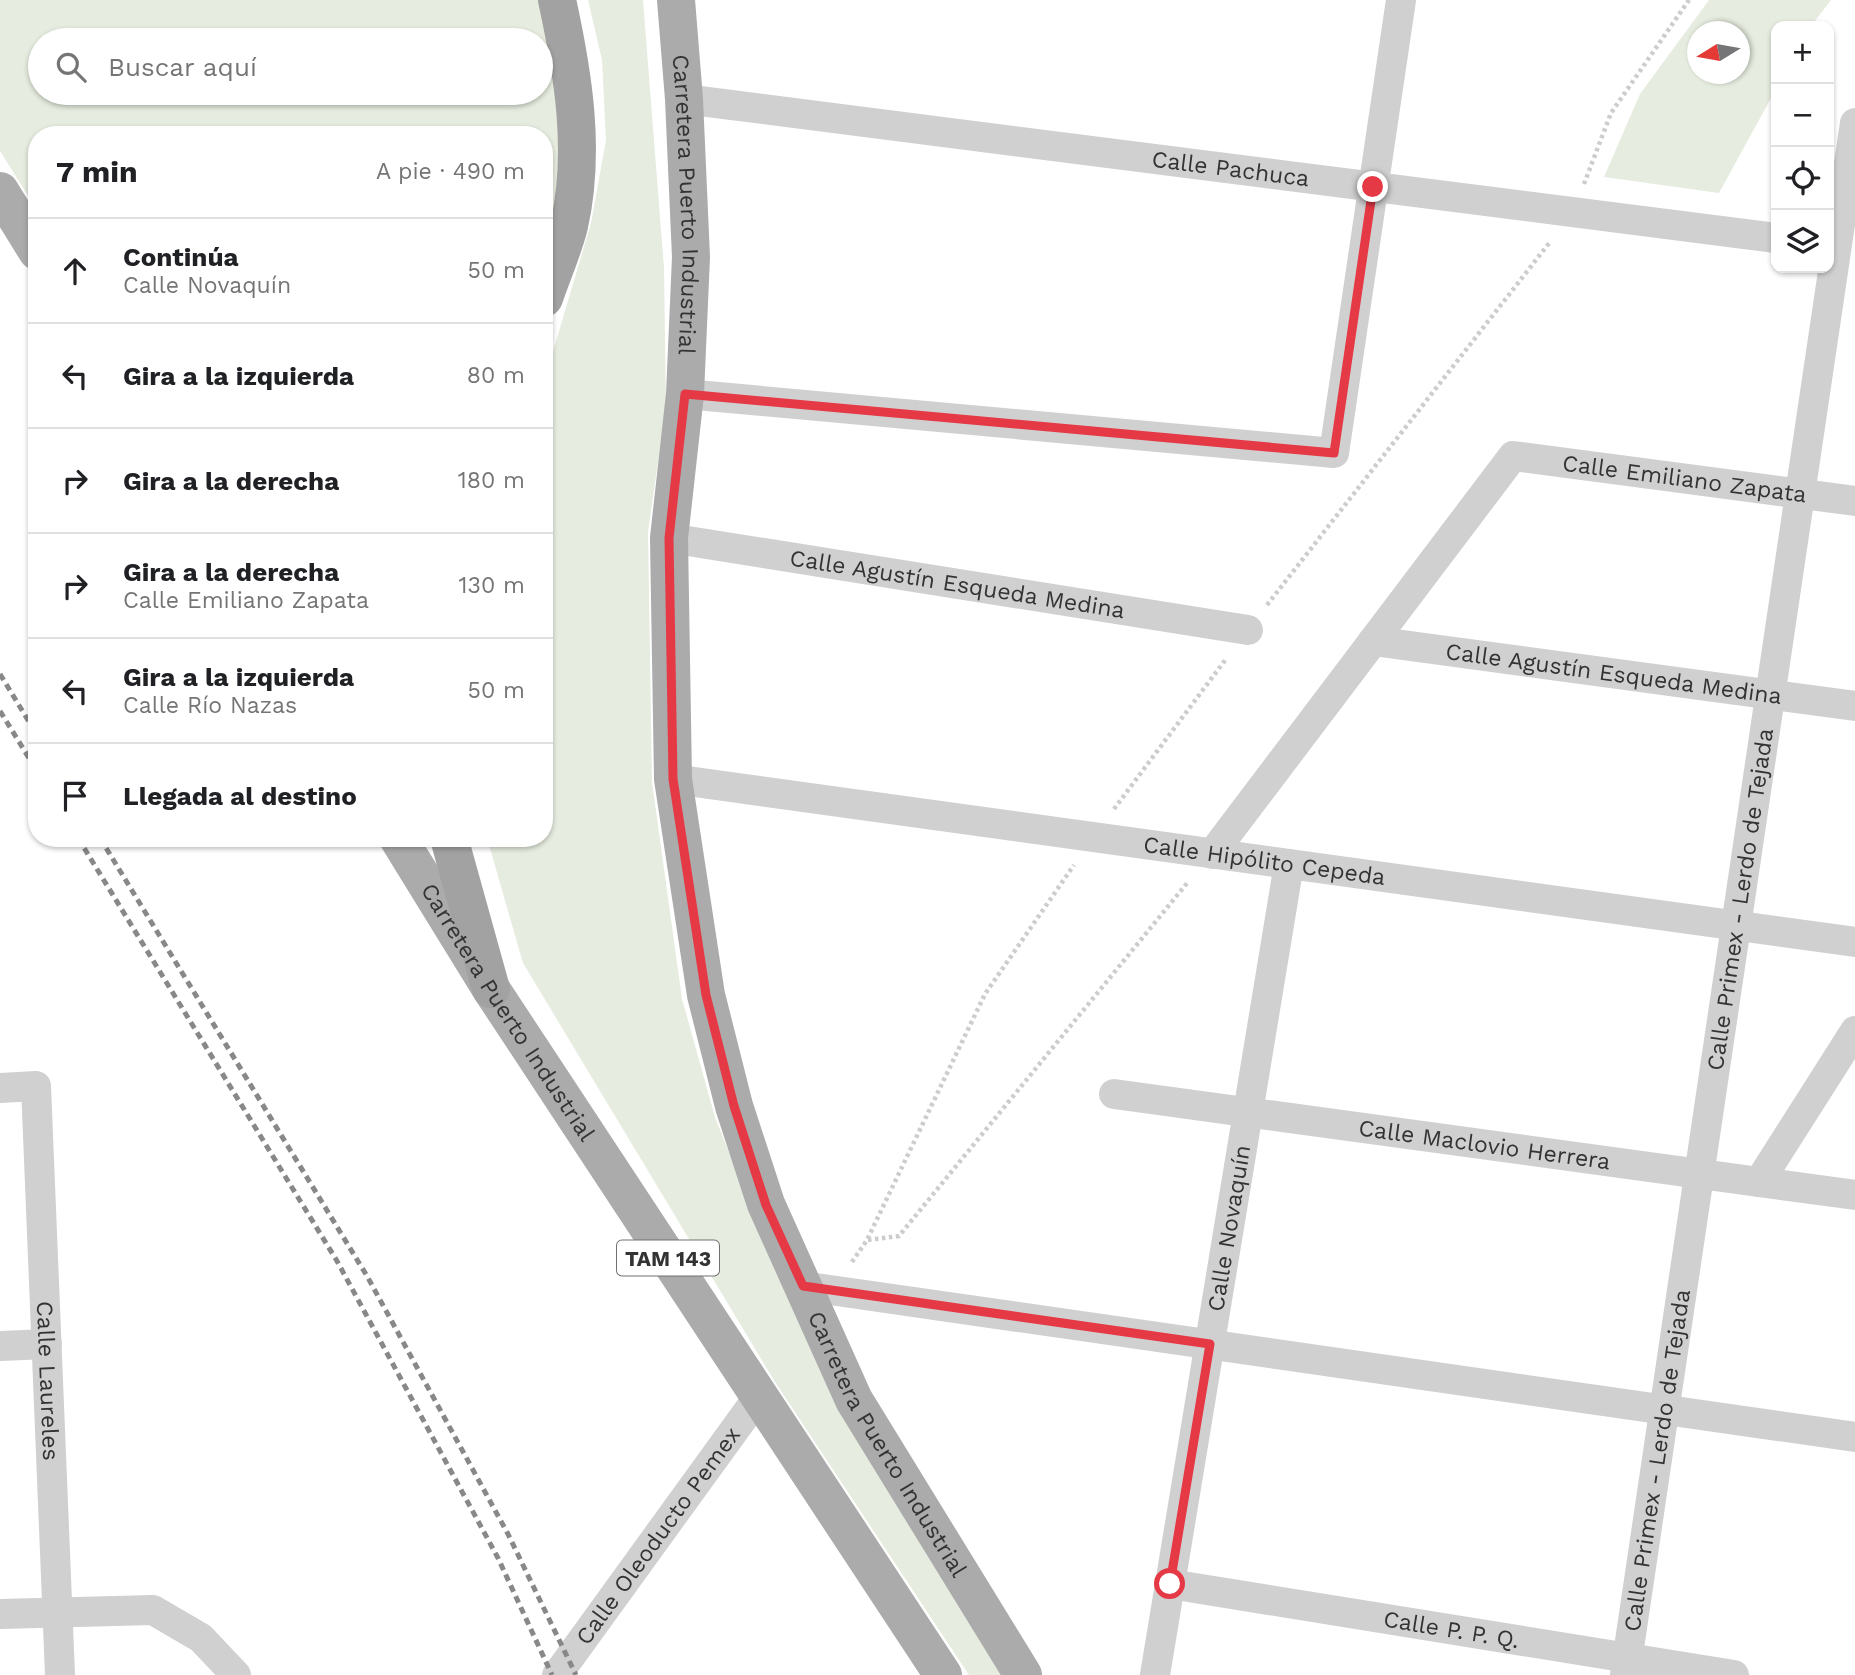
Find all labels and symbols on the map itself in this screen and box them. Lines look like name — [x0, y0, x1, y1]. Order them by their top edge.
north arrow — [1687, 21, 1750, 84]
street label: Carretera Puerto Industrial — [667, 53, 705, 355]
street label: Calle Pachuca — [1150, 145, 1311, 192]
route end — [1357, 171, 1388, 202]
street label: Calle Emiliano Zapata — [1561, 449, 1808, 508]
street label: Calle Agustín Esqueda Medina — [788, 544, 1127, 624]
street label: Calle Agustín Esqueda Medina — [1444, 637, 1784, 709]
street label: Calle Primex - Lerdo de Tejada — [1701, 727, 1779, 1072]
street label: Calle Hipólito Cepeda — [1142, 831, 1387, 891]
street label: Carretera Puerto Industrial — [416, 878, 601, 1146]
street label: Calle Maclovio Herrera — [1357, 1114, 1612, 1175]
street label: Calle Novaquín — [1202, 1143, 1256, 1313]
road number: TAM 143 — [617, 1240, 719, 1276]
street label: Calle Primex - Lerdo de Tejada — [1618, 1287, 1695, 1633]
street label: Calle Laureles — [31, 1300, 65, 1461]
street label: Carretera Puerto Industrial — [802, 1307, 973, 1582]
street label: Calle Oleoducto Pemex — [570, 1422, 746, 1650]
route start — [1154, 1568, 1185, 1599]
street label: Calle P. P. Q. — [1382, 1605, 1521, 1654]

